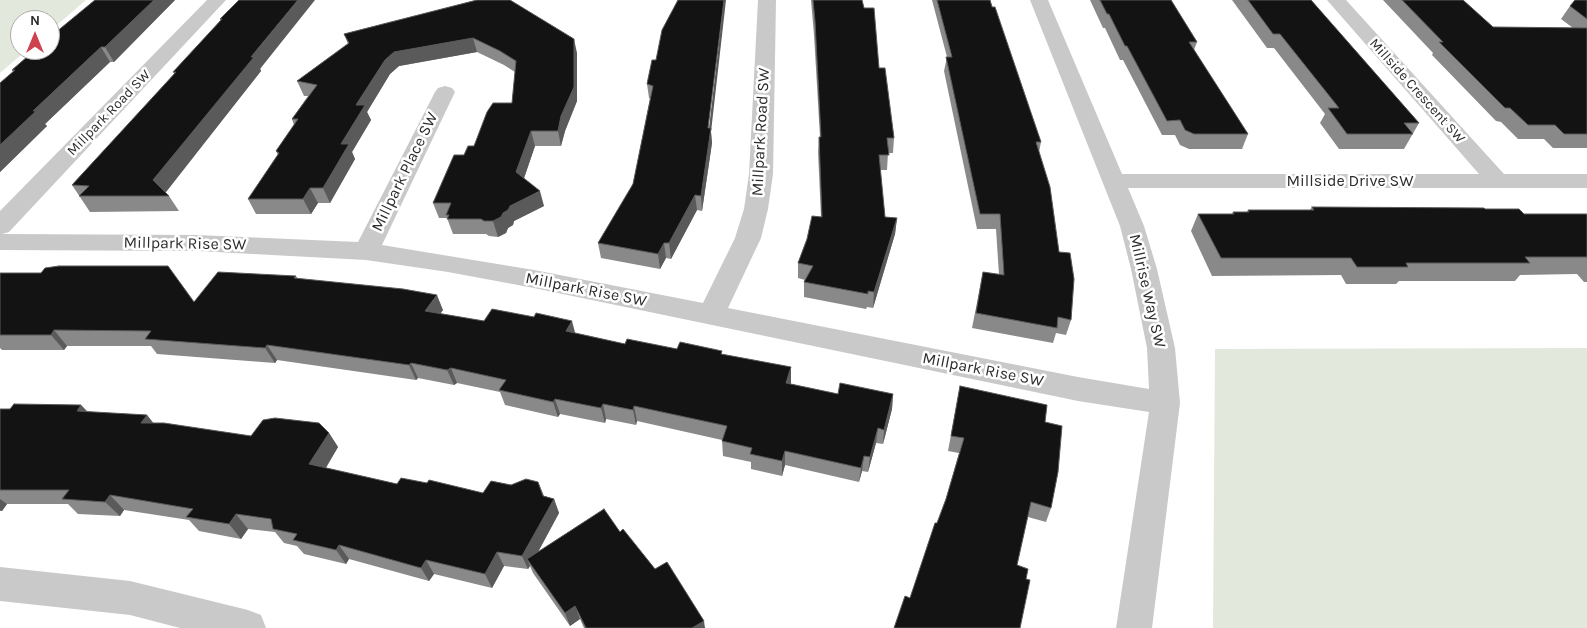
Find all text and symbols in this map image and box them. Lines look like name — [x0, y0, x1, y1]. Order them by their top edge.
north arrow — [10, 10, 60, 60]
text: N — [30, 12, 40, 29]
street label: Millside Crescent SW — [1366, 35, 1468, 147]
street label: Millpark Road SW — [64, 67, 154, 159]
street label: Millpark Road SW — [748, 67, 774, 197]
street label: Millpark Place SW — [368, 109, 442, 235]
street label: Millside Drive SW — [1286, 171, 1414, 191]
street label: Millrise Way SW — [1125, 232, 1169, 350]
street label: Millpark Rise SW — [123, 233, 247, 255]
street label: Millpark Rise SW — [524, 269, 648, 311]
street label: Millpark Rise SW — [921, 349, 1045, 391]

